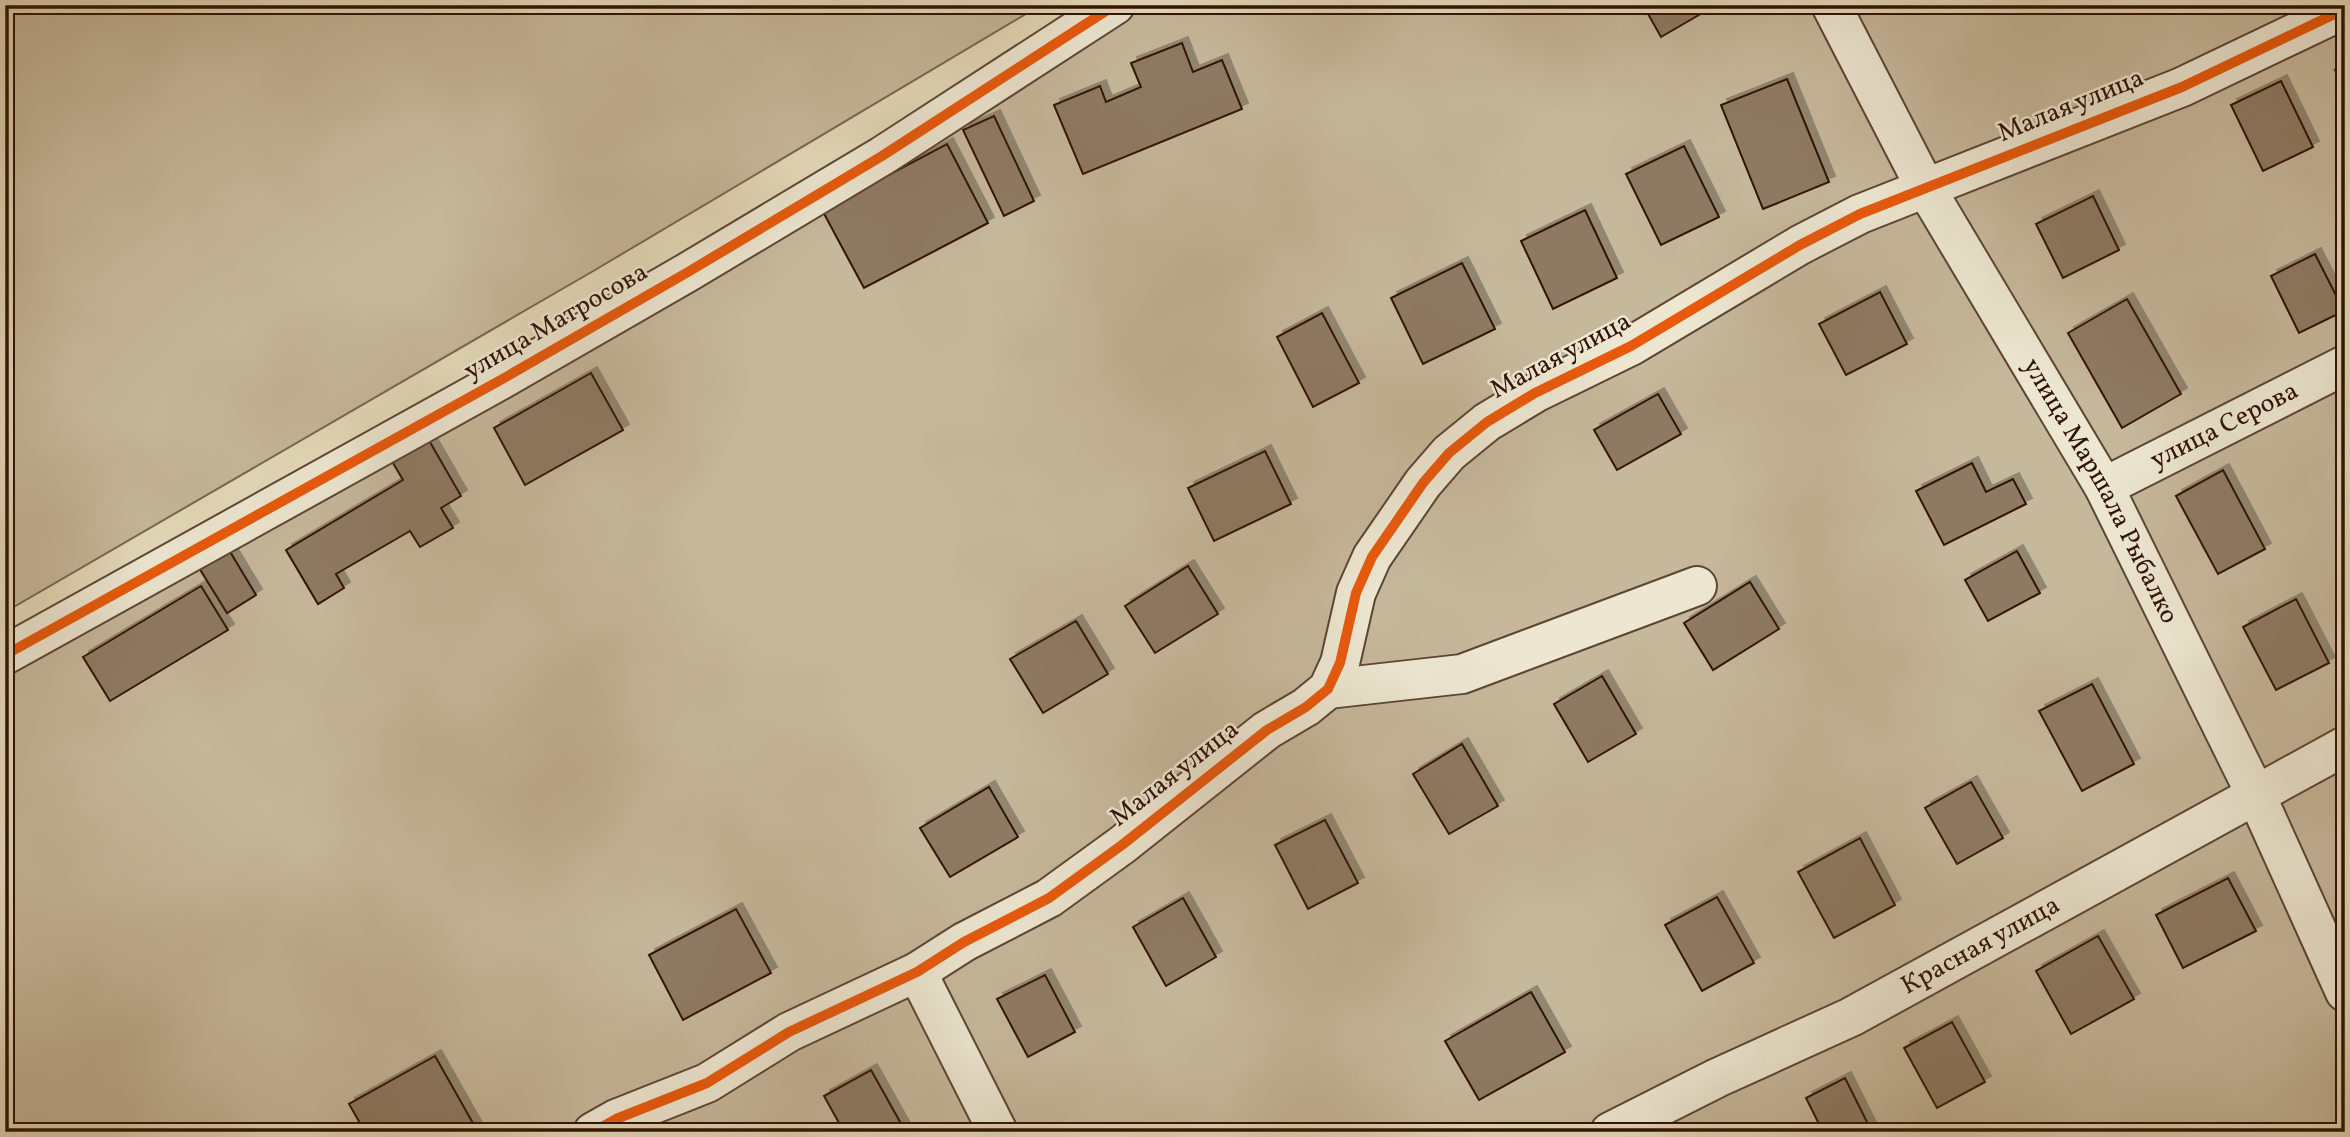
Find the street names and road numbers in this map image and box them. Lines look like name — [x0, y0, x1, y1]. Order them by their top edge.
street label: Малая улица — [1993, 60, 2149, 152]
street label: улица Матросова — [457, 255, 655, 389]
street label: Малая улица — [1484, 304, 1638, 408]
street label: улица Маршала Рыбалко — [2013, 352, 2187, 630]
street label: улица Серова — [2144, 373, 2305, 479]
street label: Малая улица — [1103, 712, 1247, 836]
street label: Красная улица — [1895, 888, 2067, 1004]

